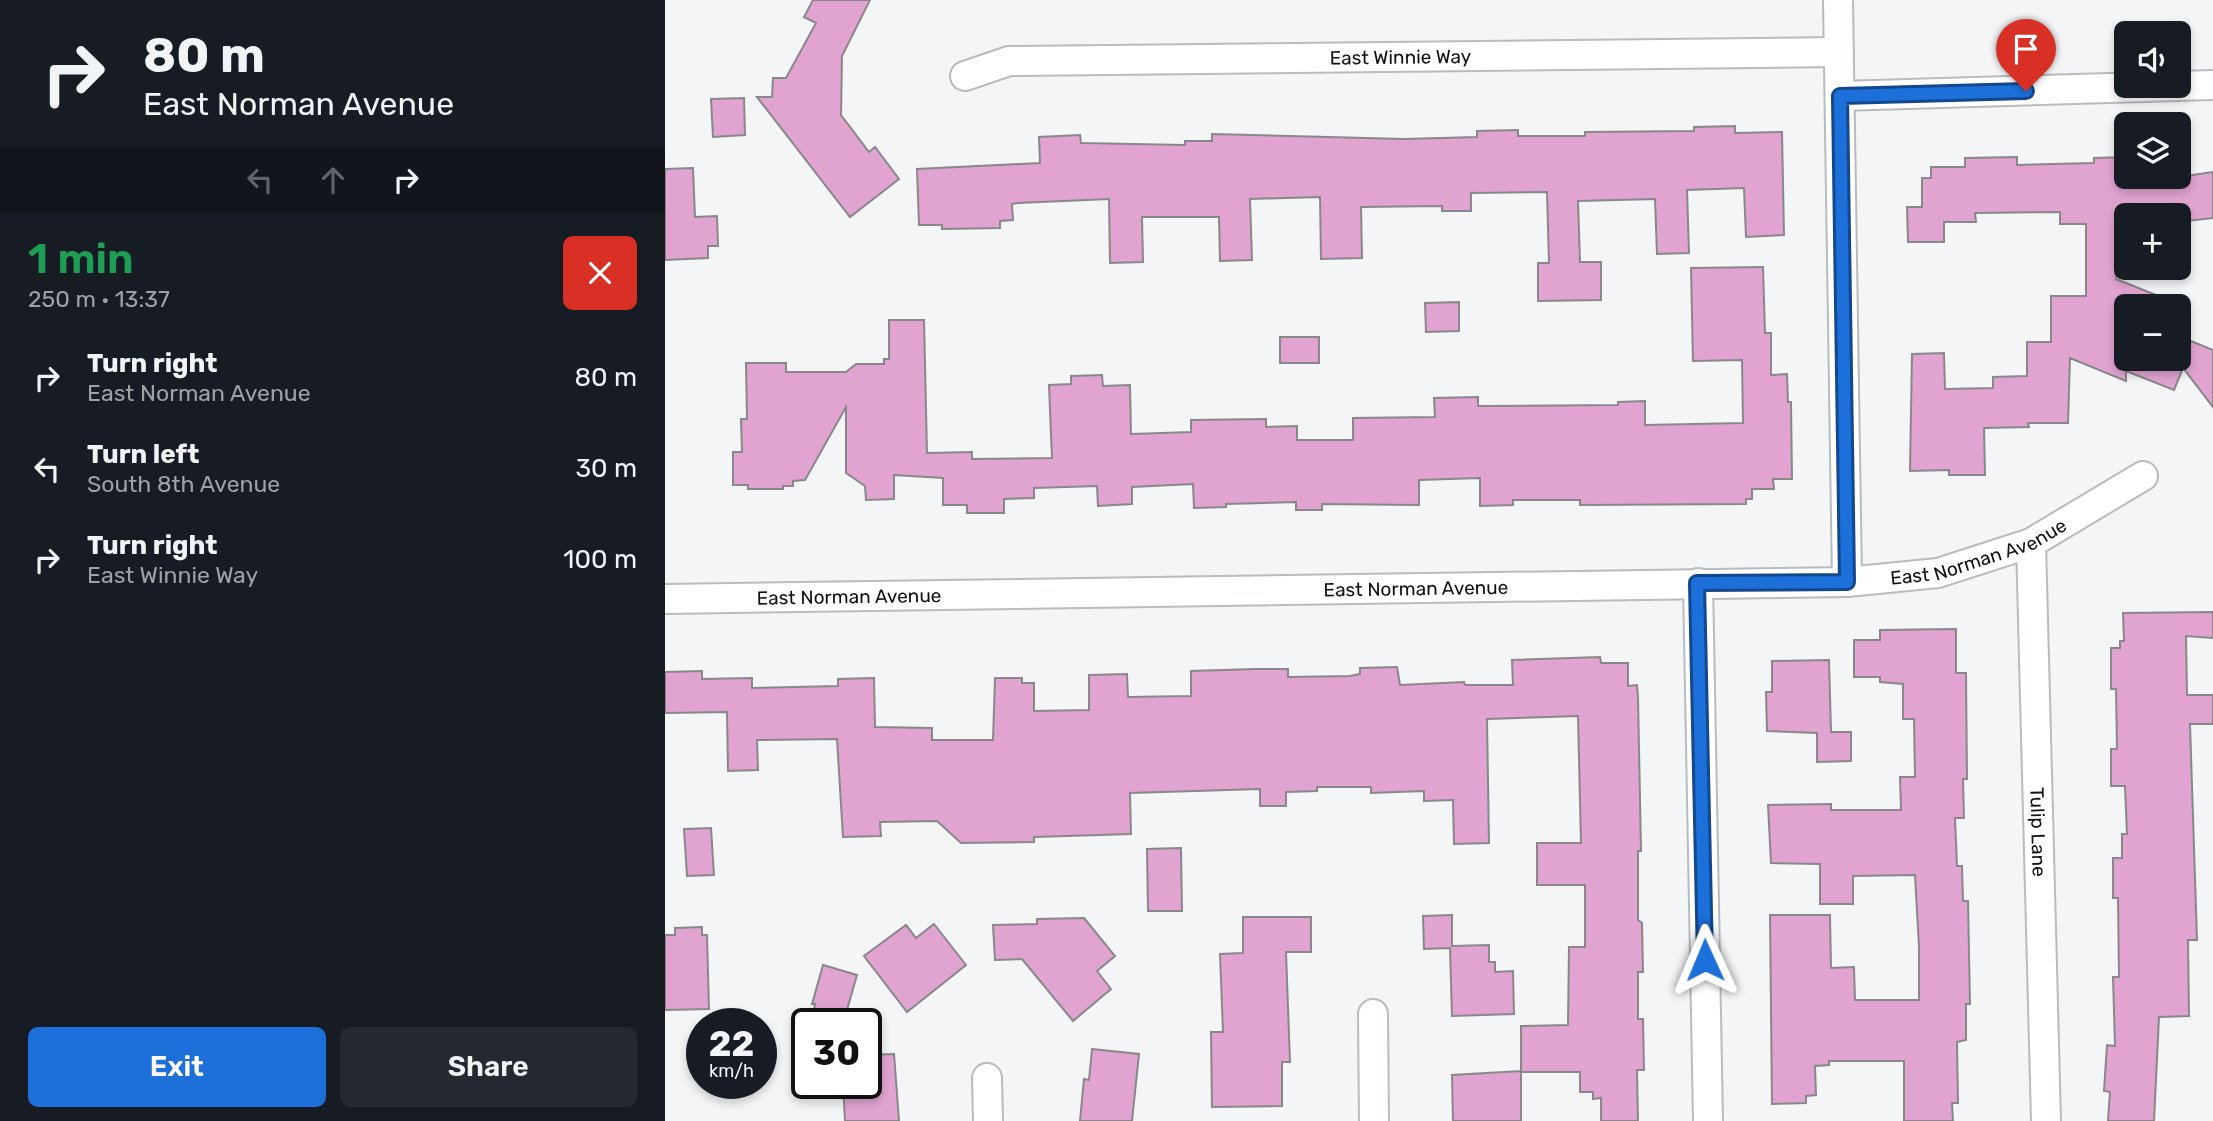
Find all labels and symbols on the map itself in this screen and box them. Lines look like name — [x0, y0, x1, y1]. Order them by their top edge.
pin — [1996, 19, 2056, 91]
street label: East Winnie Way — [1330, 44, 1471, 69]
street label: East Norman Avenue — [1889, 513, 2070, 589]
street label: East Norman Avenue — [1323, 575, 1508, 601]
street label: East Norman Avenue — [756, 584, 942, 609]
street label: Tulip Lane — [2026, 787, 2051, 877]
position arrow — [1668, 923, 1742, 997]
speed limit sign: 30 — [791, 1008, 882, 1099]

